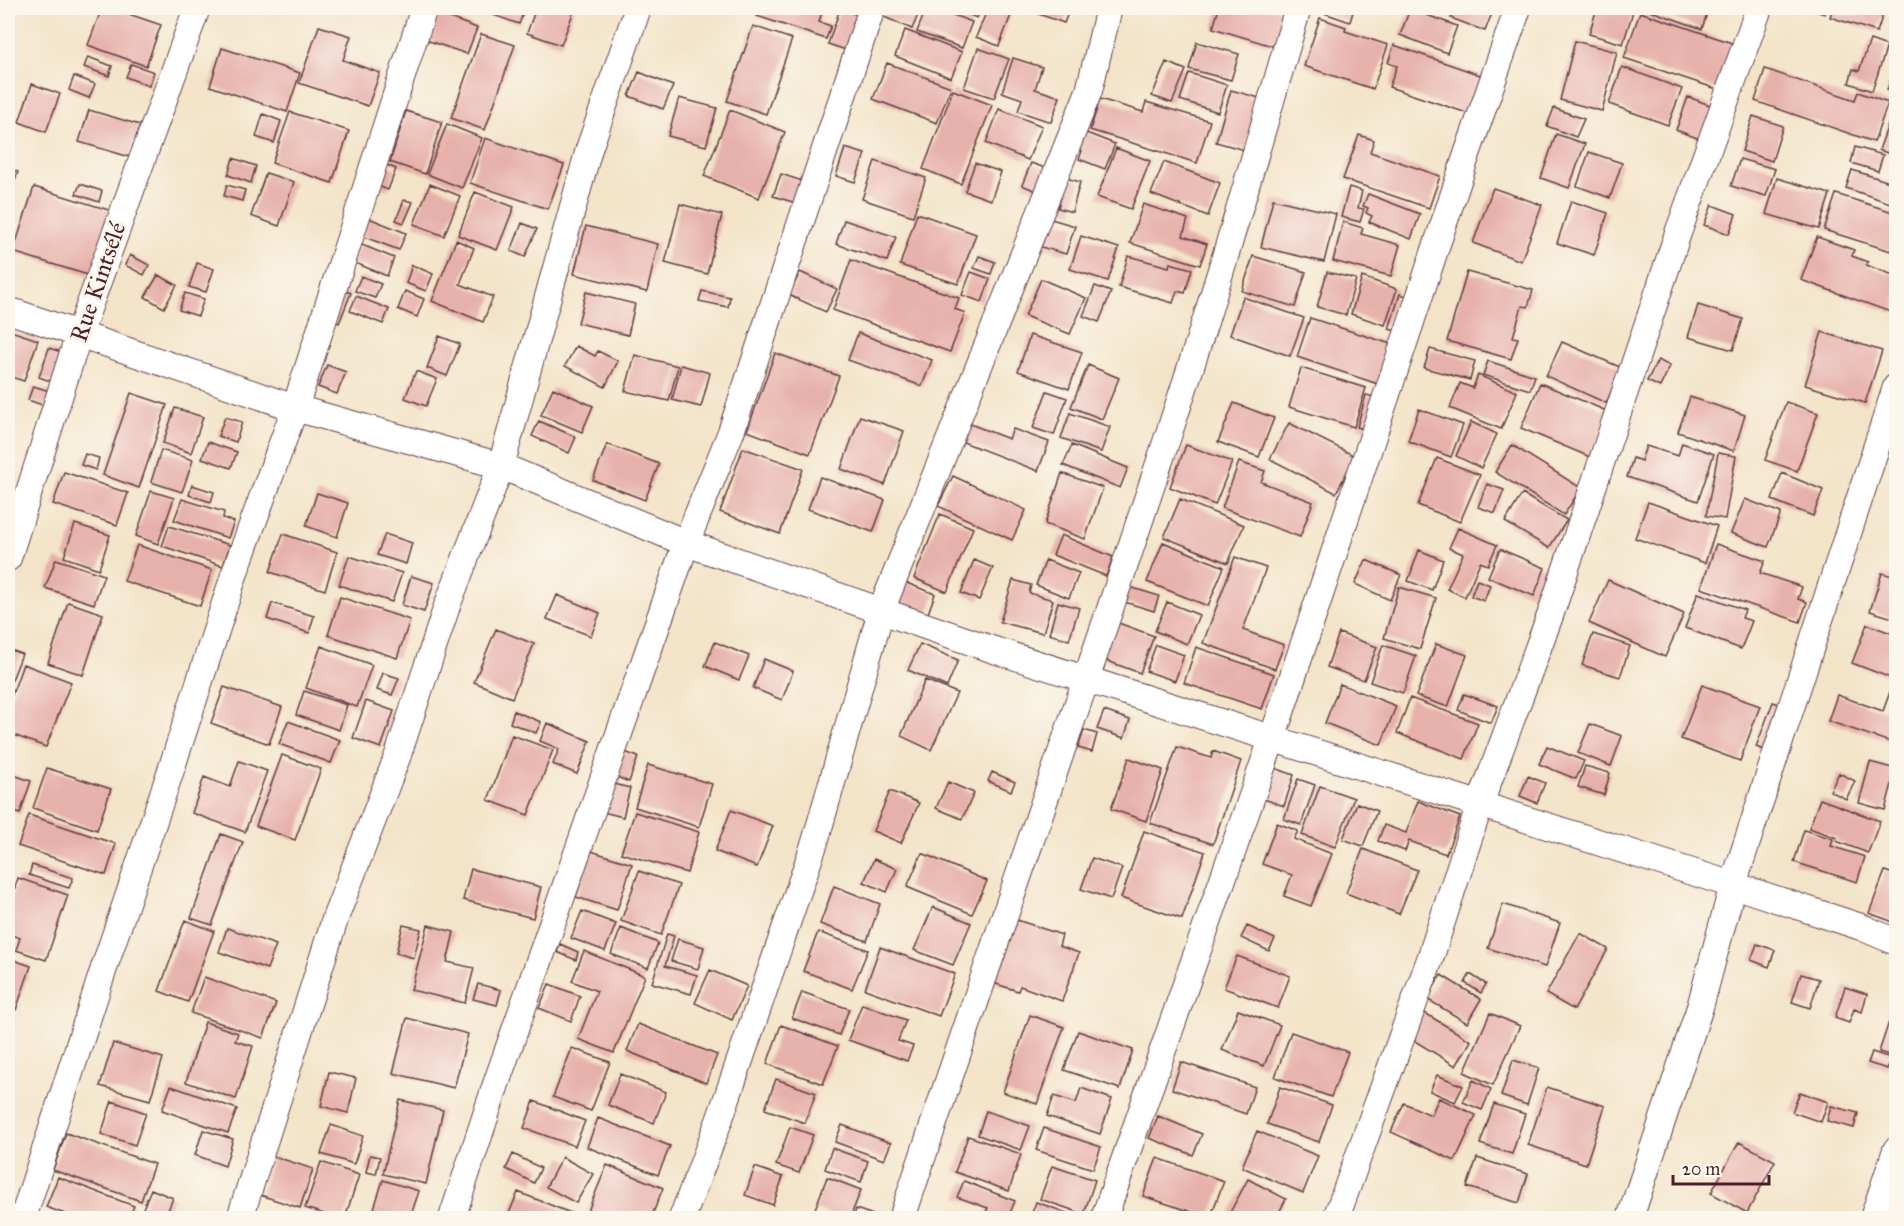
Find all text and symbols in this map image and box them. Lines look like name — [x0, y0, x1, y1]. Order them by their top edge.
street label: Rue Kintsélé — [64, 218, 132, 346]
scale bar — [1673, 1148, 1769, 1186]
text: 20 m — [1682, 1158, 1720, 1180]

